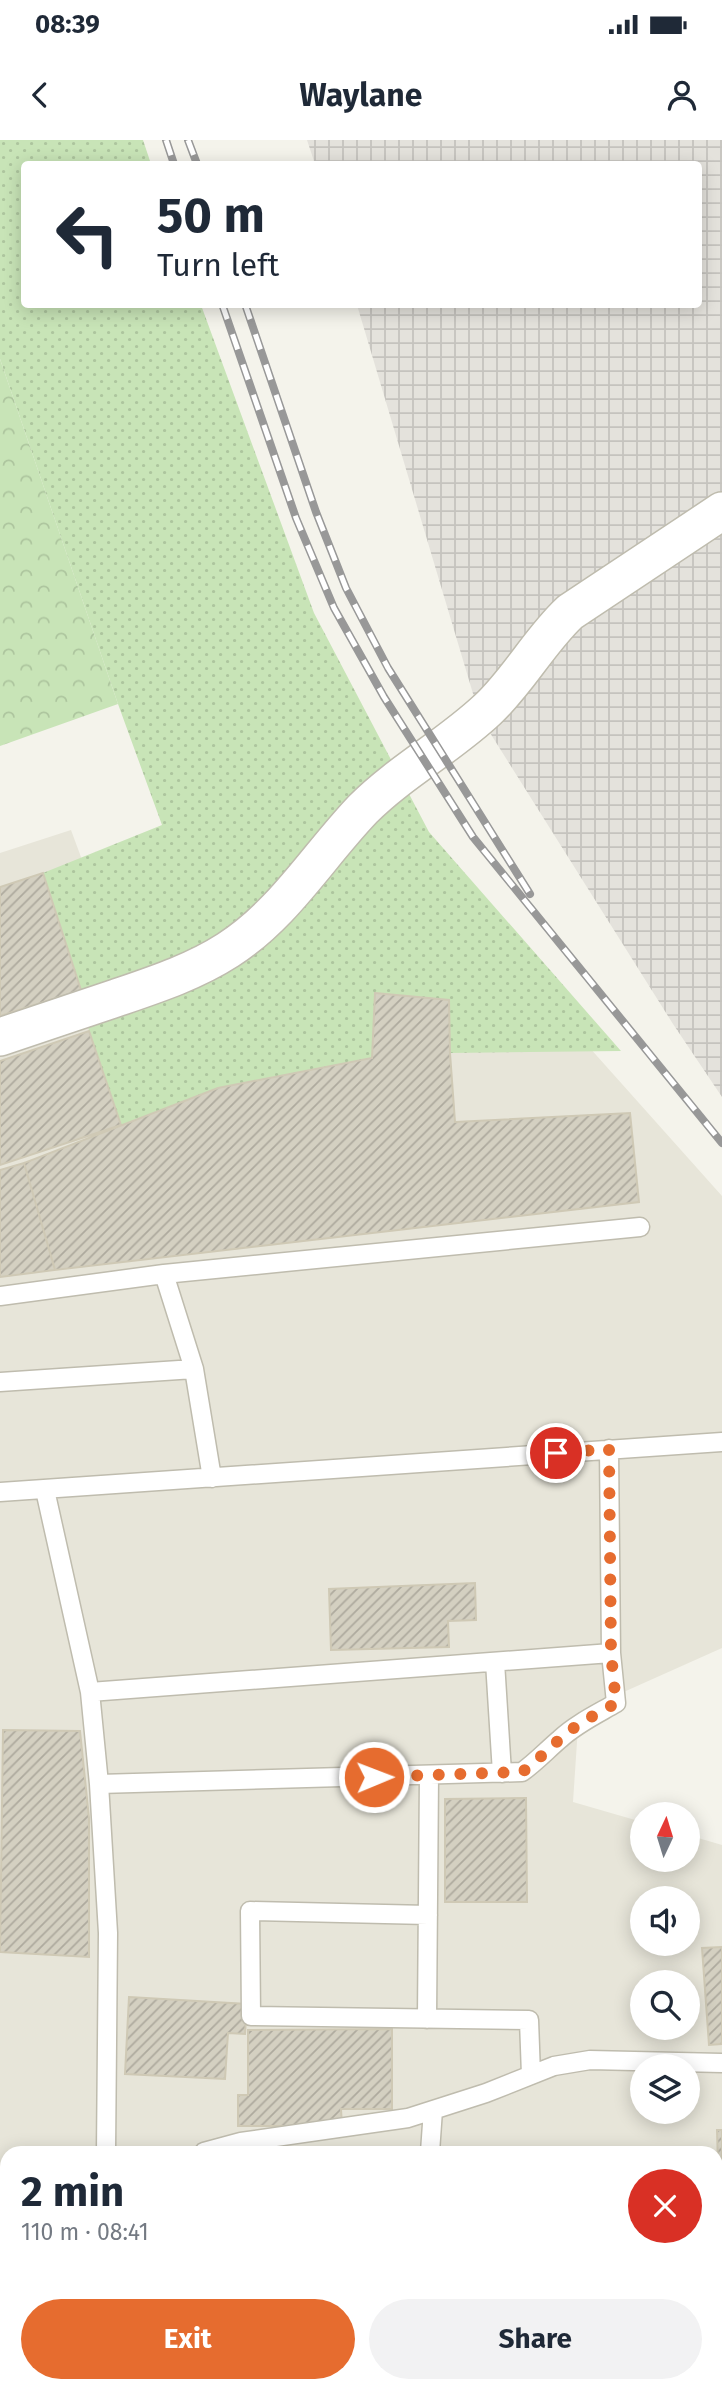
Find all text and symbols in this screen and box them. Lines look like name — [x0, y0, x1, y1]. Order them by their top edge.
text: 08:39 — [35, 9, 100, 40]
icon: back — [21, 76, 59, 114]
text: Waylane — [300, 76, 422, 114]
icon: person — [663, 76, 701, 114]
text: 50 m — [157, 186, 265, 245]
icon: left — [42, 189, 133, 280]
text: Turn left — [157, 246, 279, 284]
pin — [526, 1423, 586, 1483]
icon: arrive — [537, 1434, 575, 1472]
position arrow — [337, 1740, 411, 1814]
north arrow — [630, 1802, 700, 1872]
map controls — [630, 1802, 700, 2124]
button: sound — [630, 1886, 700, 1956]
button: search — [630, 1970, 700, 2040]
button: layers — [630, 2054, 700, 2124]
text: 2 min — [21, 2167, 124, 2217]
button: close — [628, 2169, 702, 2243]
text: 110 m · 08:41 — [21, 2218, 149, 2246]
button: Exit — [21, 2299, 355, 2379]
button: Share — [369, 2299, 702, 2379]

